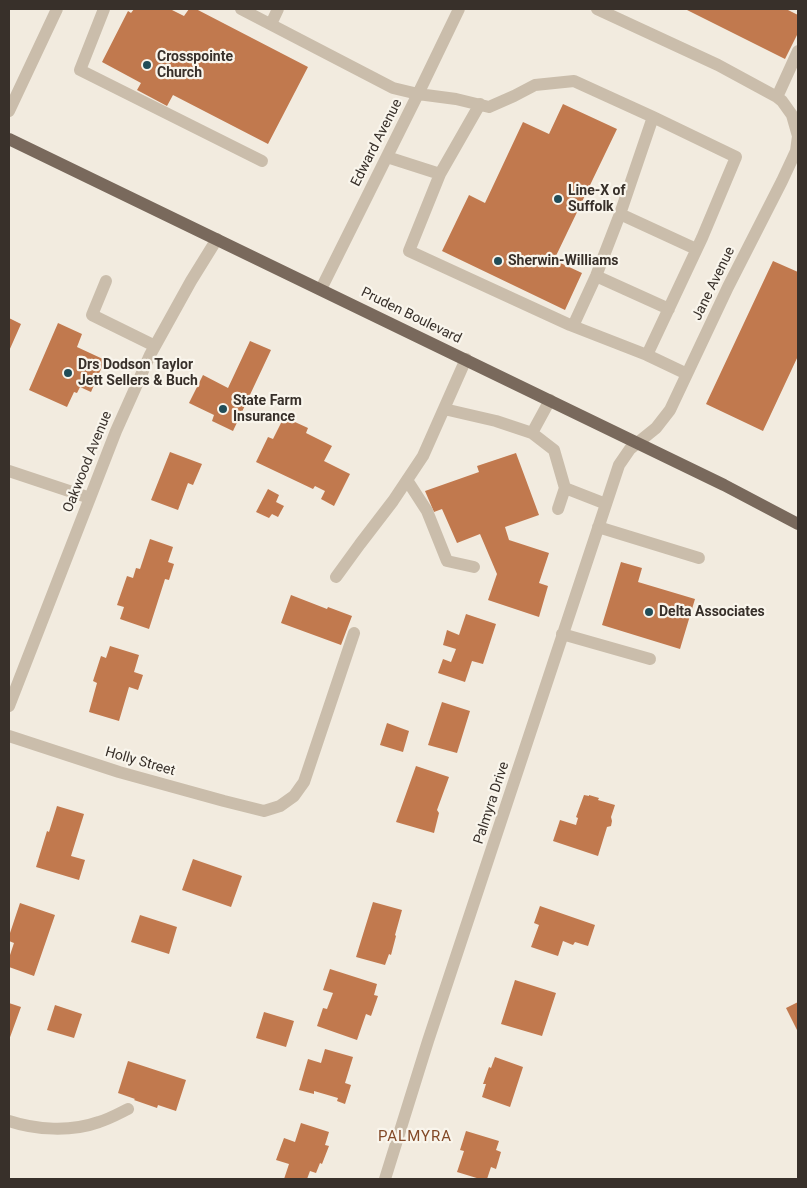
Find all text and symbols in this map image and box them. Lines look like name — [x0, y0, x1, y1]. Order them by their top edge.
place label: Crosspointe Church — [157, 49, 233, 82]
marker: Crosspointe Church — [141, 59, 153, 71]
street label: Edward Avenue — [348, 97, 406, 189]
place label: Line-X of Suffolk — [568, 183, 625, 216]
marker: Line-X of Suffolk — [552, 193, 564, 205]
street label: Jane Avenue — [689, 244, 739, 324]
place label: Sherwin-Williams — [508, 253, 618, 269]
marker: Sherwin-Williams — [492, 255, 504, 267]
street label: Pruden Boulevard — [358, 284, 464, 348]
place label: Drs Dodson Taylor Jett Sellers & Buch — [78, 357, 198, 390]
marker: Drs Dodson Taylor Jett Sellers & Buch — [62, 367, 74, 379]
place label: State Farm Insurance — [233, 393, 302, 426]
marker: State Farm Insurance — [217, 403, 229, 415]
street label: Oakwood Avenue — [60, 409, 116, 515]
place label: Delta Associates — [659, 604, 765, 620]
marker: Delta Associates — [643, 606, 655, 618]
street label: Holly Street — [103, 744, 177, 780]
street label: Palmyra Drive — [471, 760, 513, 846]
district label: PALMYRA — [377, 1128, 453, 1146]

